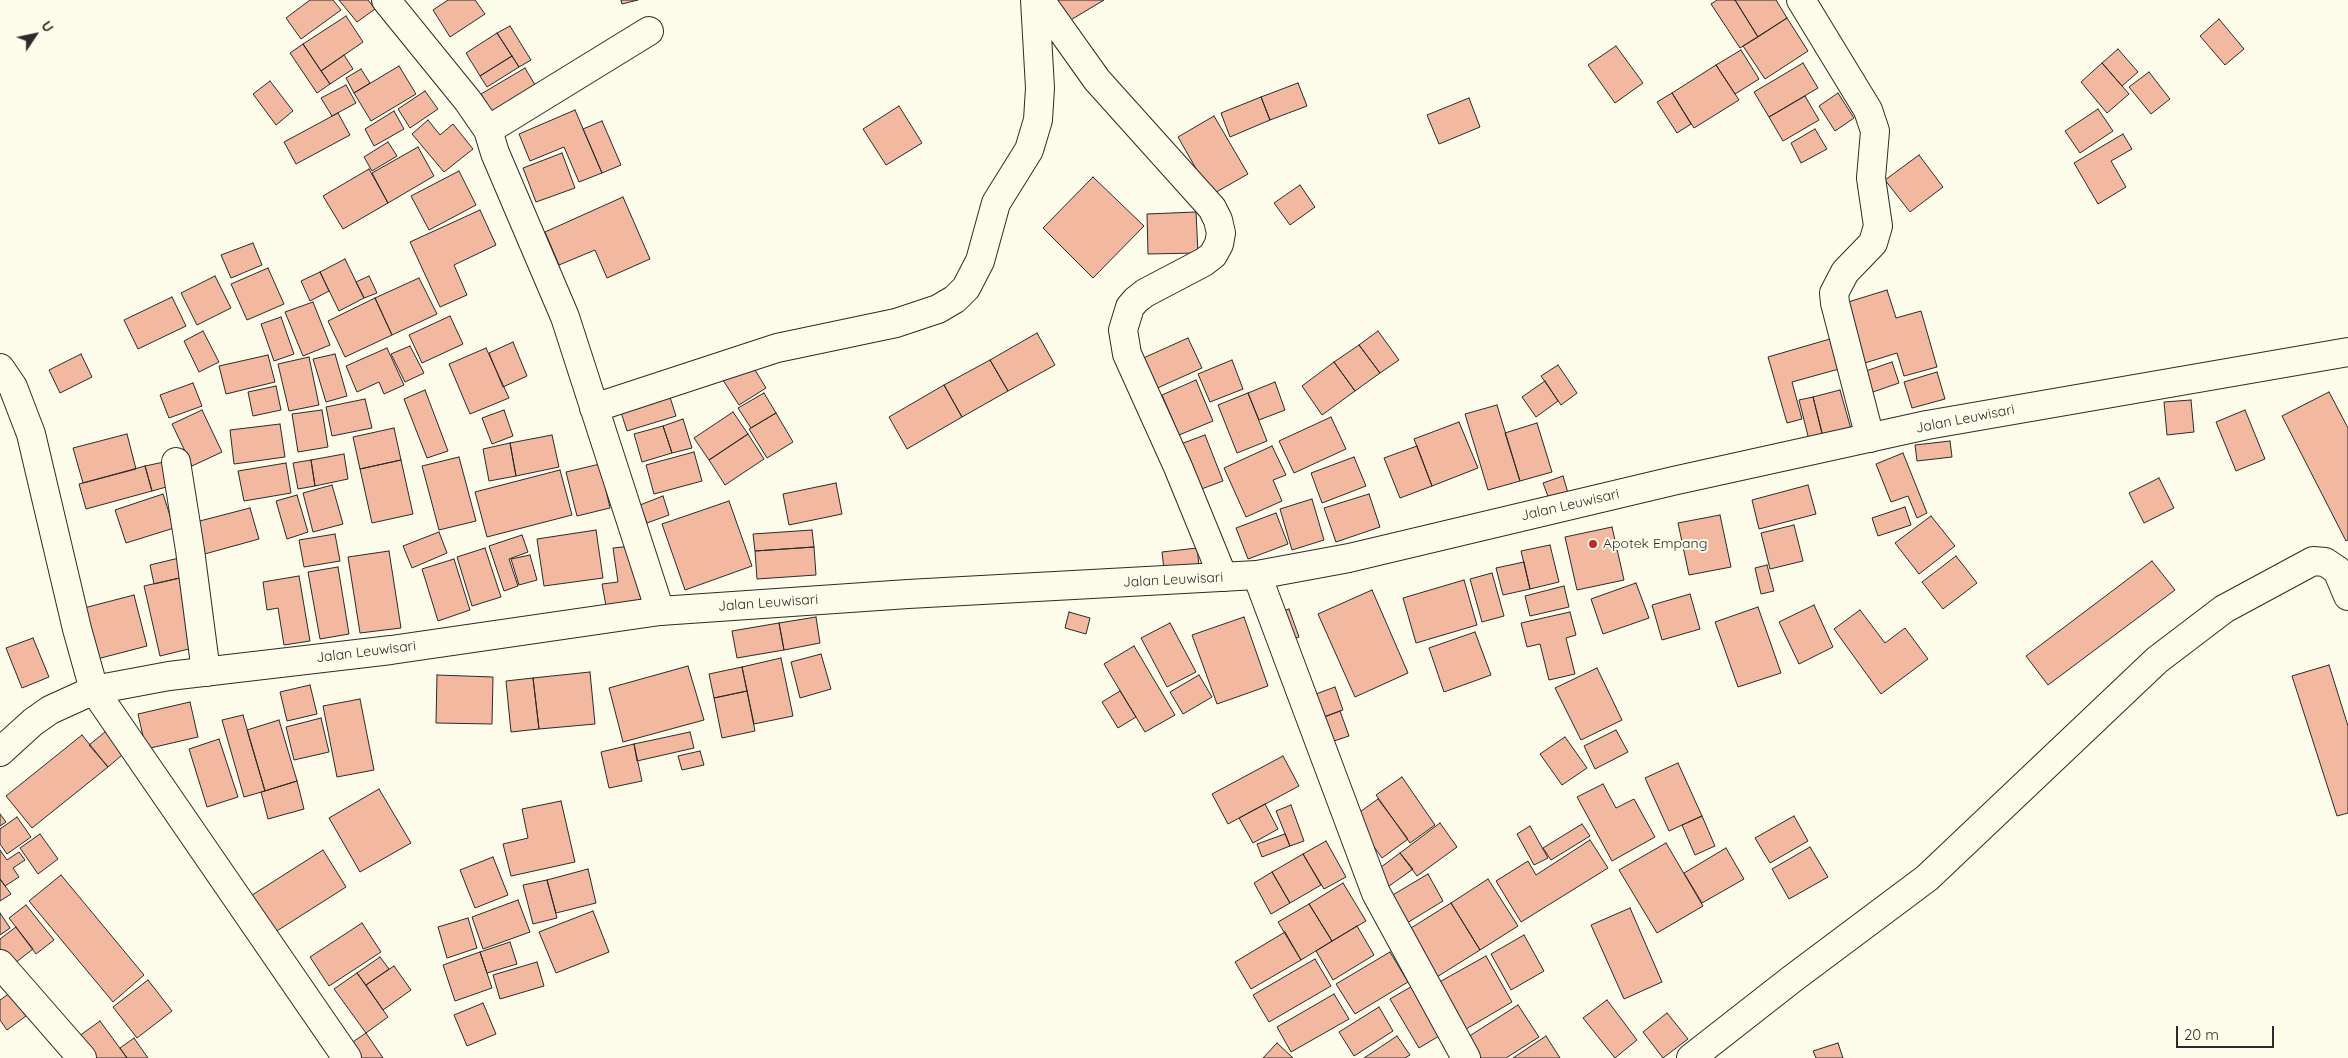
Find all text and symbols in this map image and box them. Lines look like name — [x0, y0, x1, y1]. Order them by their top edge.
north arrow — [10, 10, 60, 60]
text: U — [37, 17, 58, 36]
street label: Jalan Leuwisari — [1914, 401, 2016, 437]
street label: Jalan Leuwisari — [1519, 486, 1621, 524]
place label: Apotek Empang — [1603, 536, 1707, 552]
marker: Apotek Empang — [1587, 538, 1599, 550]
street label: Jalan Leuwisari — [1122, 569, 1224, 591]
street label: Jalan Leuwisari — [717, 591, 819, 615]
street label: Jalan Leuwisari — [315, 638, 417, 666]
scale bar — [2178, 1016, 2276, 1048]
text: 20 m — [2184, 1025, 2219, 1044]

